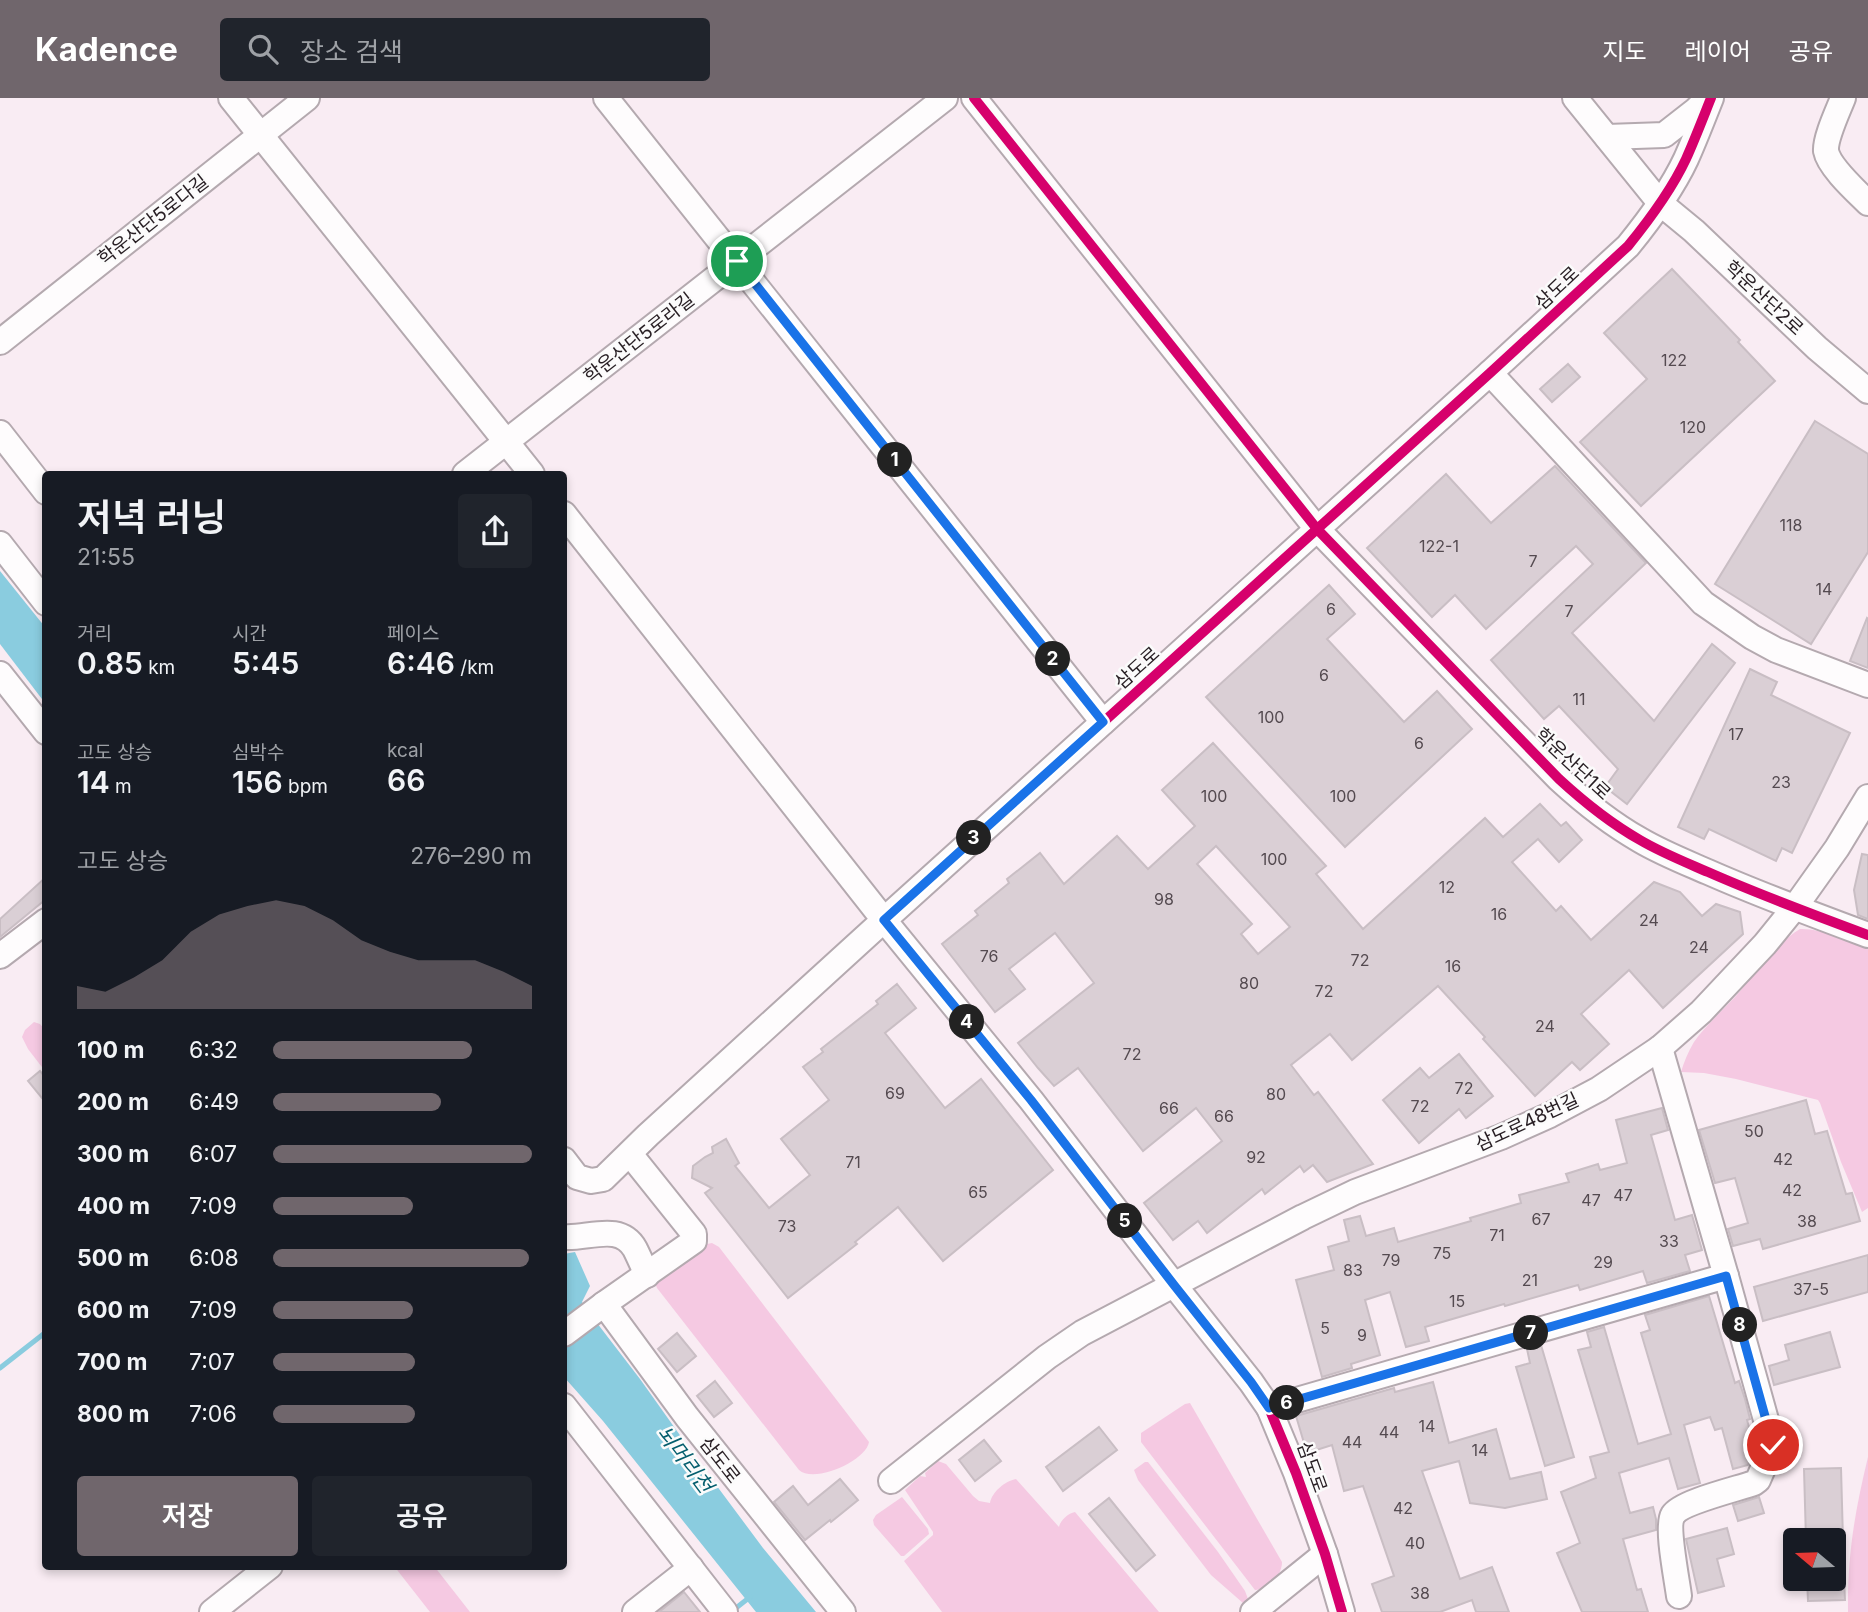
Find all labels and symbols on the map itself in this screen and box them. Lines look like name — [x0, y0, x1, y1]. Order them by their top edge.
street label: 학운산단5로다길 — [93, 170, 213, 270]
pin — [707, 231, 767, 291]
street label: 학운산단2로 — [1720, 256, 1808, 340]
street label: 삼도로 — [1530, 262, 1584, 314]
street label: 학운산단5로라길 — [579, 288, 699, 388]
house number: 122 — [1661, 350, 1687, 370]
house number: 120 — [1680, 417, 1706, 437]
pin: 1 — [878, 442, 912, 478]
house number: 118 — [1780, 515, 1802, 535]
house number: 122-1 — [1419, 536, 1459, 556]
house number: 7 — [1528, 551, 1538, 571]
house number: 14 — [1816, 579, 1832, 599]
house number: 6 — [1326, 599, 1336, 619]
house number: 7 — [1564, 601, 1574, 621]
pin: 2 — [1036, 642, 1070, 676]
street label: 삼도로 — [1110, 642, 1164, 694]
house number: 6 — [1319, 665, 1329, 685]
house number: 11 — [1572, 689, 1586, 709]
house number: 100 — [1258, 707, 1284, 727]
street label: 학운산단1로 — [1530, 723, 1616, 805]
house number: 17 — [1728, 724, 1744, 744]
house number: 6 — [1414, 733, 1424, 753]
house number: 23 — [1771, 772, 1791, 792]
house number: 100 — [1201, 786, 1227, 806]
house number: 100 — [1330, 786, 1356, 806]
pin: 3 — [956, 820, 992, 856]
house number: 100 — [1261, 849, 1287, 869]
house number: 12 — [1439, 877, 1455, 897]
house number: 98 — [1154, 889, 1174, 909]
house number: 16 — [1491, 904, 1507, 924]
house number: 24 — [1639, 910, 1659, 930]
house number: 24 — [1689, 937, 1709, 957]
house number: 76 — [980, 946, 998, 966]
house number: 72 — [1351, 950, 1369, 970]
house number: 16 — [1445, 956, 1461, 976]
house number: 80 — [1239, 973, 1259, 993]
house number: 72 — [1315, 981, 1333, 1001]
pin: 4 — [950, 1004, 984, 1040]
house number: 24 — [1535, 1016, 1555, 1036]
house number: 72 — [1123, 1044, 1141, 1064]
house number: 72 — [1455, 1078, 1473, 1098]
house number: 69 — [885, 1083, 905, 1103]
house number: 80 — [1266, 1084, 1286, 1104]
street label: 삼도로48번길 — [1472, 1088, 1582, 1156]
house number: 72 — [1411, 1096, 1429, 1116]
house number: 66 — [1159, 1098, 1179, 1118]
house number: 66 — [1214, 1106, 1234, 1126]
house number: 50 — [1744, 1121, 1764, 1141]
house number: 92 — [1246, 1147, 1266, 1167]
house number: 42 — [1773, 1149, 1793, 1169]
house number: 71 — [845, 1152, 861, 1172]
house number: 42 — [1782, 1180, 1802, 1200]
house number: 65 — [968, 1182, 988, 1202]
house number: 47 — [1613, 1185, 1633, 1205]
house number: 47 — [1581, 1190, 1601, 1210]
pin: 5 — [1108, 1204, 1142, 1238]
house number: 67 — [1532, 1209, 1550, 1229]
house number: 38 — [1797, 1211, 1817, 1231]
house number: 73 — [778, 1216, 796, 1236]
house number: 71 — [1489, 1225, 1505, 1245]
house number: 33 — [1659, 1231, 1679, 1251]
house number: 75 — [1433, 1243, 1451, 1263]
house number: 79 — [1382, 1250, 1400, 1270]
house number: 29 — [1593, 1252, 1613, 1272]
house number: 83 — [1343, 1260, 1363, 1280]
house number: 21 — [1522, 1270, 1538, 1290]
house number: 37-5 — [1793, 1279, 1829, 1299]
house number: 15 — [1449, 1291, 1465, 1311]
pin: 8 — [1722, 1308, 1758, 1342]
pin: 7 — [1514, 1316, 1548, 1350]
house number: 5 — [1320, 1318, 1330, 1338]
house number: 9 — [1357, 1325, 1367, 1345]
pin: 6 — [1270, 1386, 1304, 1420]
pin — [1743, 1415, 1803, 1475]
house number: 14 — [1419, 1416, 1435, 1436]
water label: 뇌머리천 — [652, 1421, 720, 1500]
house number: 44 — [1379, 1422, 1399, 1442]
street label: 삼도로 — [695, 1432, 745, 1488]
house number: 44 — [1342, 1432, 1362, 1452]
street label: 삼도로 — [1292, 1438, 1332, 1496]
house number: 14 — [1472, 1440, 1488, 1460]
house number: 42 — [1393, 1498, 1413, 1518]
north arrow — [1783, 1528, 1846, 1591]
house number: 40 — [1405, 1533, 1425, 1553]
house number: 38 — [1410, 1583, 1430, 1603]

